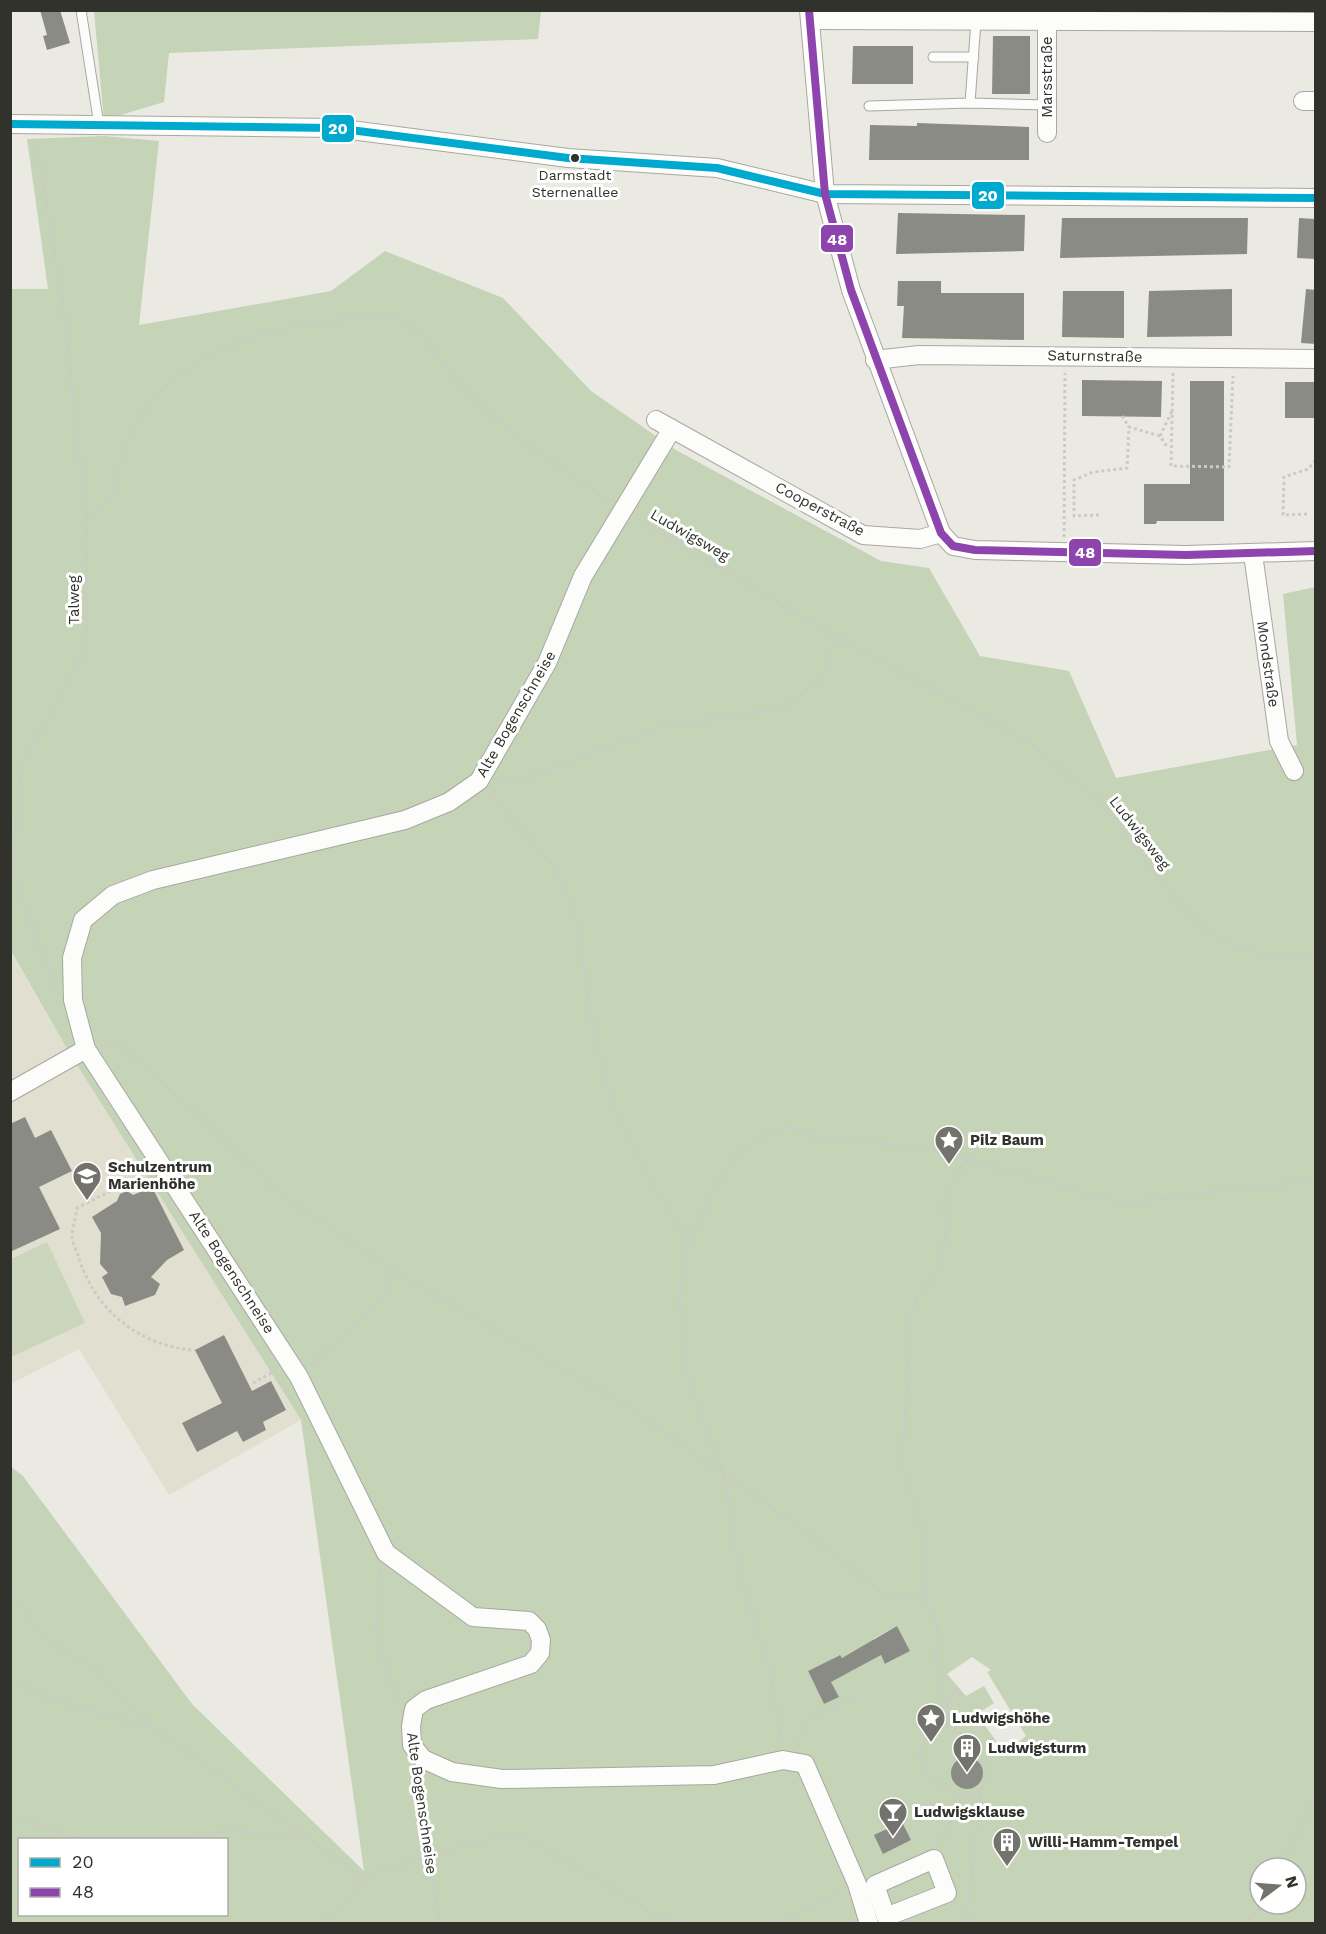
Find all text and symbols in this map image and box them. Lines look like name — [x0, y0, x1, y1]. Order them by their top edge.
street label: Marsstraße — [1038, 36, 1056, 118]
line badge: 20 — [321, 114, 355, 143]
text: 20 — [328, 119, 348, 138]
marker: Darmstadt Sternenallee — [569, 152, 581, 164]
place label: Darmstadt Sternenallee — [532, 167, 618, 200]
line badge: 20 — [971, 181, 1005, 210]
text: 20 — [978, 186, 998, 205]
line badge: 48 — [820, 224, 854, 253]
text: 48 — [827, 230, 847, 249]
street label: Saturnstraße — [1047, 346, 1143, 366]
street label: Cooperstraße — [772, 478, 868, 540]
street label: Ludwigsweg — [647, 505, 733, 565]
line badge: 48 — [1068, 538, 1102, 567]
text: 48 — [1075, 543, 1095, 562]
street label: Talweg — [65, 575, 83, 625]
street label: Mondstraße — [1253, 620, 1283, 708]
street label: Alte Bogenschneise — [472, 648, 560, 780]
street label: Ludwigsweg — [1106, 793, 1174, 873]
place icon: Pilz Baum — [933, 1124, 965, 1166]
place label: Pilz Baum — [970, 1131, 1044, 1149]
place label: Schulzentrum Marienhöhe — [108, 1158, 212, 1193]
school or university icon: Schulzentrum Marienhöhe — [71, 1160, 103, 1202]
street label: Alte Bogenschneise — [185, 1207, 279, 1337]
place icon: Ludwigshöhe — [915, 1702, 947, 1744]
place label: Ludwigshöhe — [952, 1709, 1050, 1727]
street label: Alte Bogenschneise — [403, 1731, 441, 1875]
building icon: Ludwigsturm — [951, 1732, 983, 1774]
place label: Ludwigsturm — [988, 1739, 1086, 1757]
bar icon: Ludwigsklause — [877, 1796, 909, 1838]
place label: Ludwigsklause — [914, 1803, 1025, 1821]
building icon: Willi-Hamm-Tempel — [991, 1826, 1023, 1868]
place label: Willi-Hamm-Tempel — [1028, 1833, 1178, 1851]
legend — [18, 1838, 228, 1916]
text: 20 — [72, 1851, 94, 1872]
north arrow — [1248, 1856, 1308, 1916]
text: N — [1281, 1874, 1303, 1890]
text: 48 — [72, 1881, 94, 1902]

